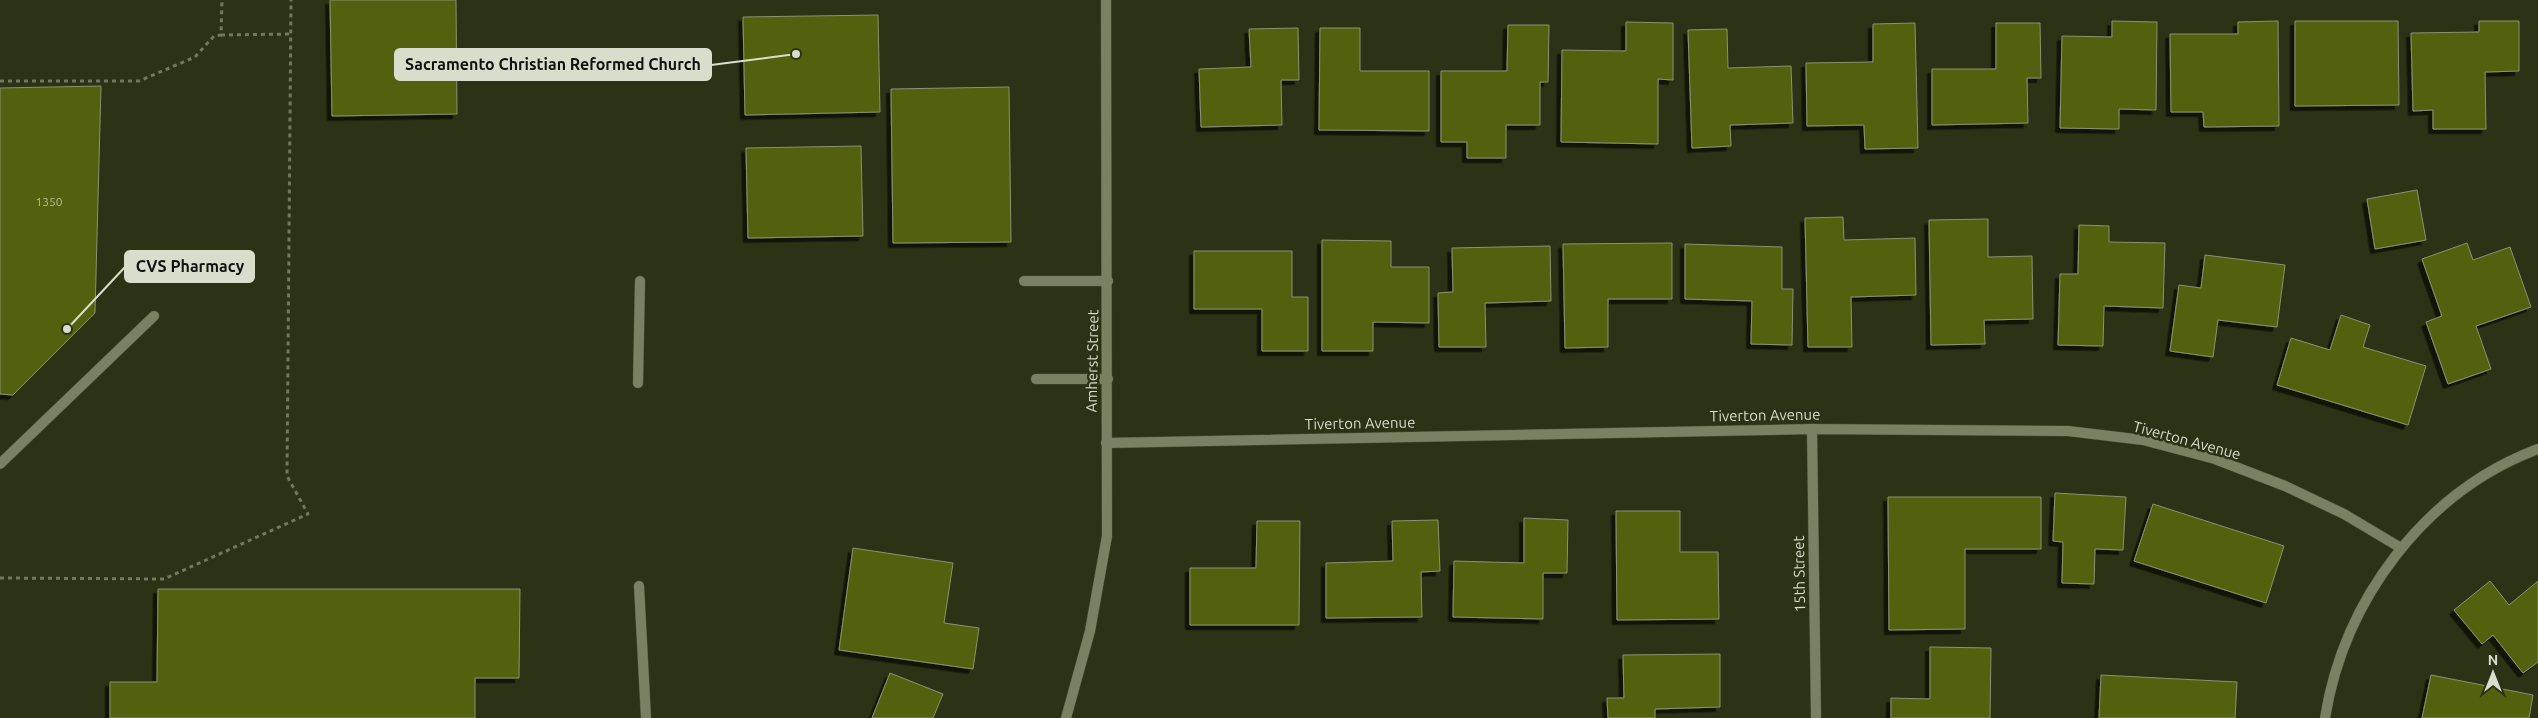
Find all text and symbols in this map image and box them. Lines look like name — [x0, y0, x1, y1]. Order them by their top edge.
callout: Sacramento Christian Reformed Church — [395, 49, 711, 80]
text: Sacramento Christian Reformed Church — [405, 55, 701, 73]
house number: 1350 — [35, 195, 63, 208]
callout: CVS Pharmacy — [125, 251, 254, 282]
text: CVS Pharmacy — [136, 257, 245, 275]
street label: Amherst Street — [1083, 309, 1101, 413]
street label: Tiverton Avenue — [1710, 406, 1820, 424]
street label: Tiverton Avenue — [1305, 414, 1415, 432]
street label: Tiverton Avenue — [2131, 417, 2243, 463]
street label: 15th Street — [1790, 535, 1808, 612]
north arrow — [2468, 648, 2518, 698]
text: N — [2488, 652, 2498, 668]

